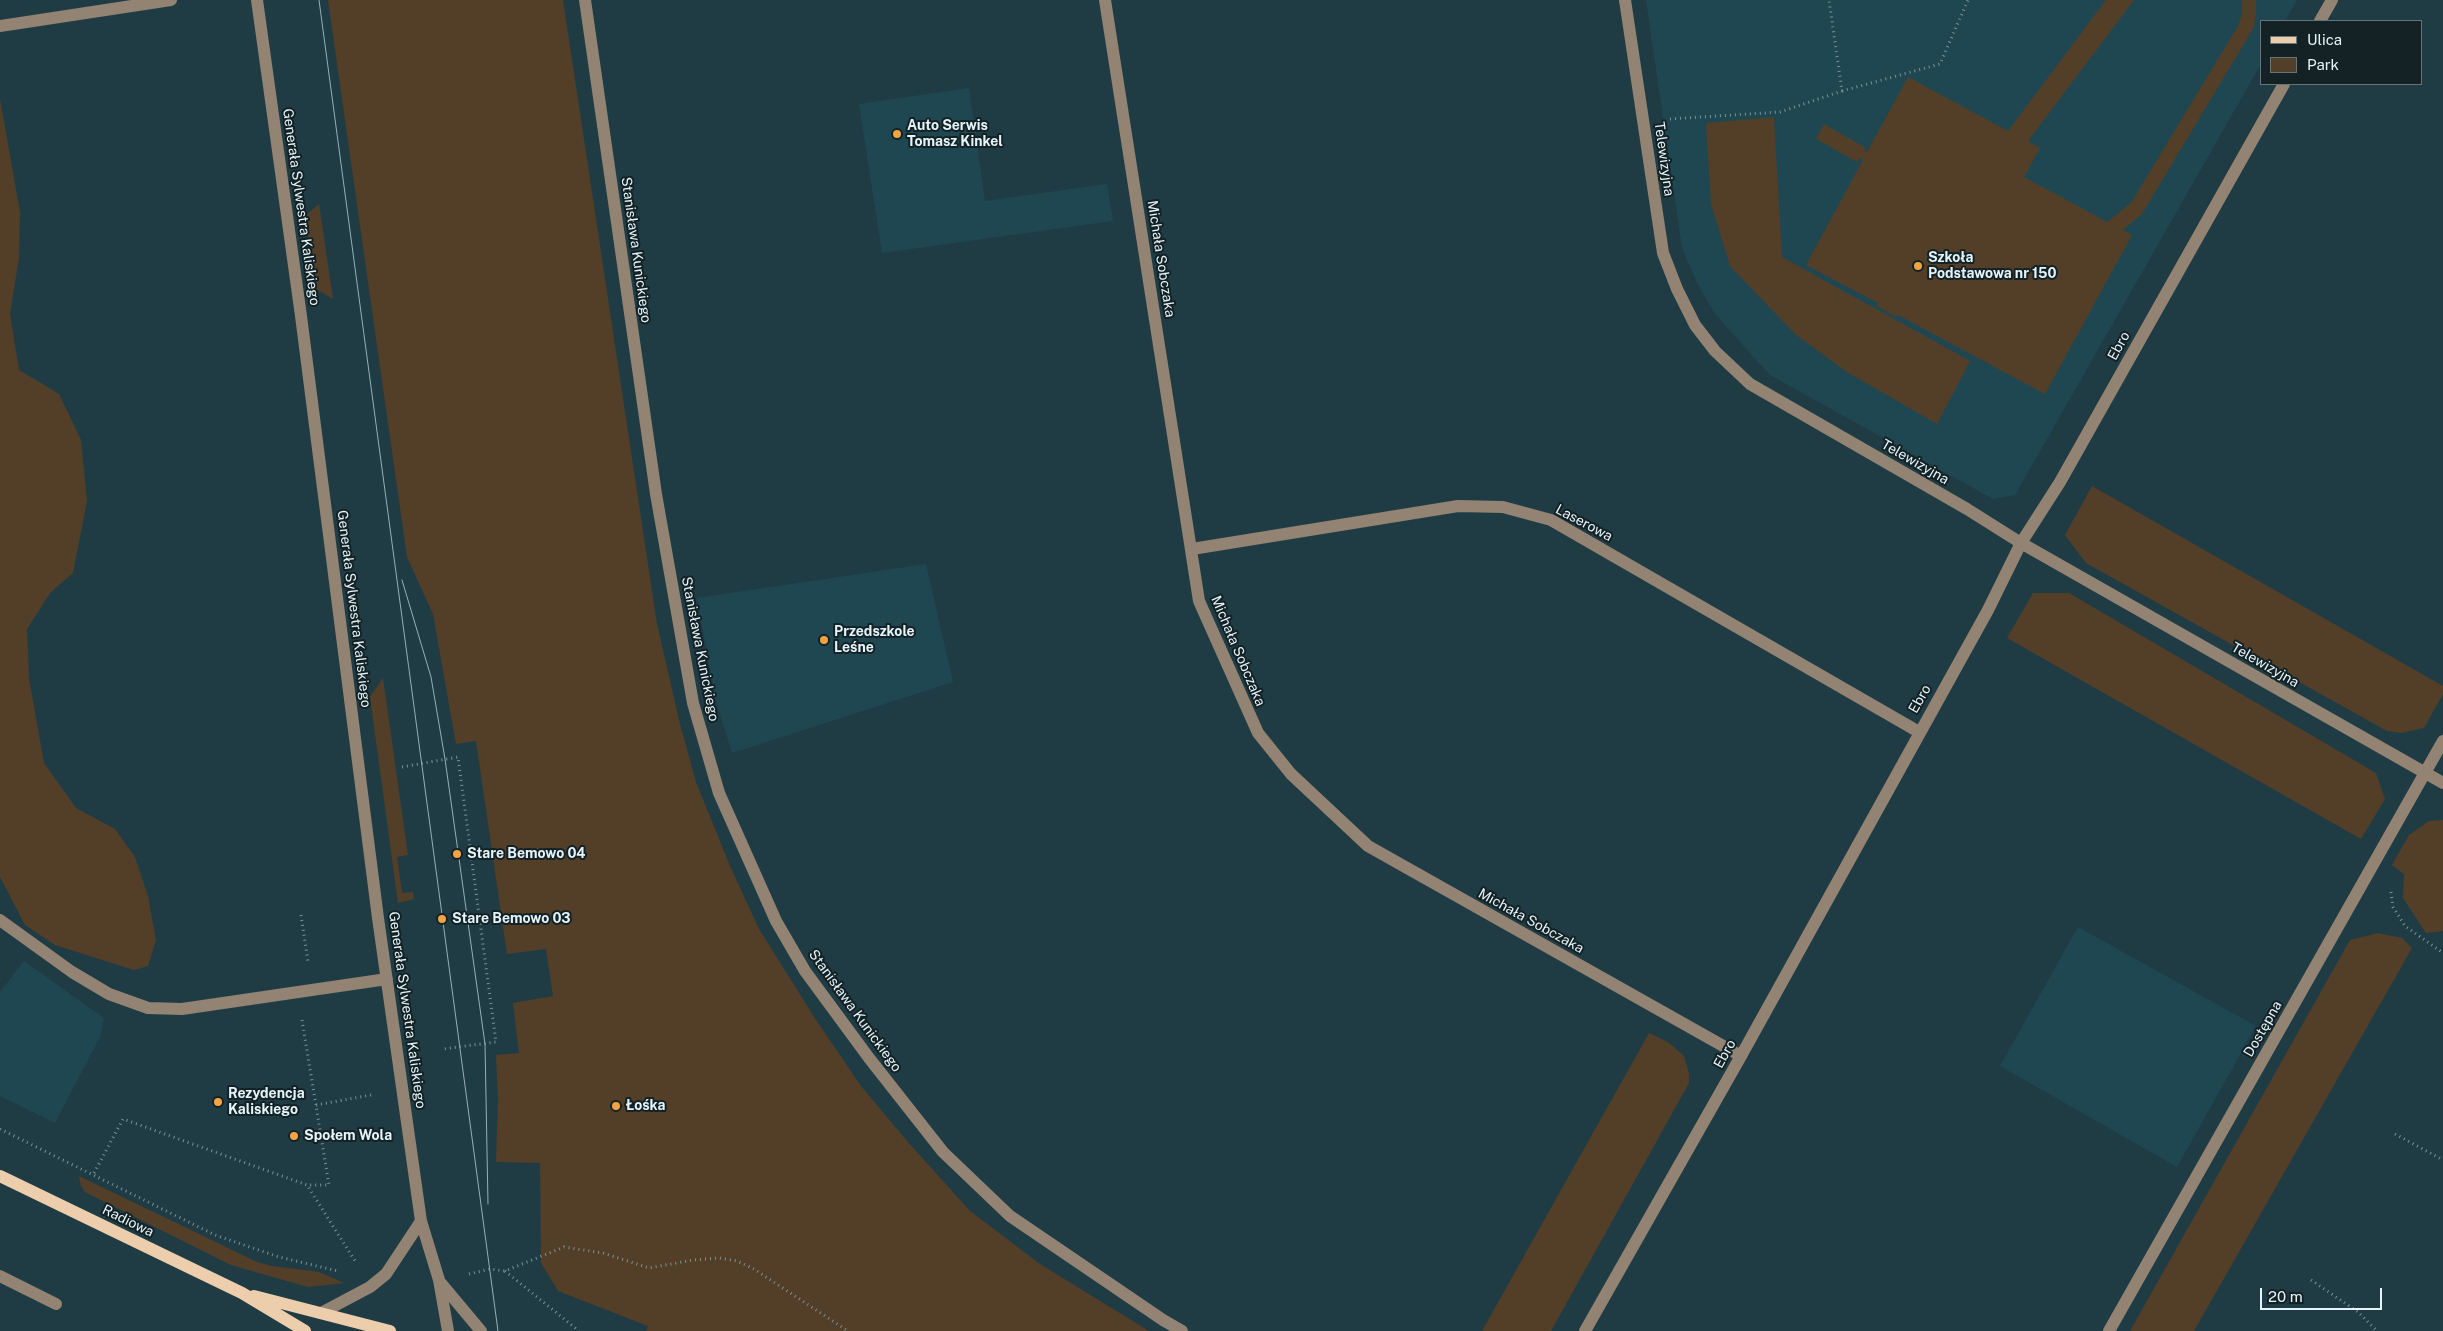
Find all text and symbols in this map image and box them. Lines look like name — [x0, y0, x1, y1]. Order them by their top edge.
legend — [2260, 20, 2423, 85]
text: Ulica — [2307, 31, 2342, 48]
text: Park — [2307, 56, 2339, 73]
street label: Generała Sylwestra Kaliskiego — [279, 107, 323, 307]
place label: Auto Serwis Tomasz Kinkel — [907, 118, 1003, 150]
street label: Telewizyjna — [1650, 121, 1678, 197]
marker: Auto Serwis Tomasz Kinkel — [891, 128, 903, 140]
street label: Stanisława Kunickiego — [617, 176, 655, 324]
street label: Michała Sobczaka — [1143, 199, 1179, 319]
place label: Szkoła Podstawowa nr 150 — [1928, 250, 2057, 282]
marker: Szkoła Podstawowa nr 150 — [1912, 260, 1924, 272]
street label: Ebro — [2104, 329, 2134, 363]
street label: Telewizyjna — [1878, 436, 1952, 488]
street label: Laserowa — [1553, 501, 1615, 545]
street label: Generała Sylwestra Kaliskiego — [334, 509, 374, 709]
street label: Stanisława Kunickiego — [678, 575, 722, 723]
street label: Michała Sobczaka — [1207, 593, 1269, 709]
place label: Przedszkole Leśne — [834, 624, 915, 656]
marker: Przedszkole Leśne — [818, 634, 830, 646]
street label: Telewizyjna — [2228, 639, 2302, 691]
street label: Ebro — [1905, 682, 1935, 716]
place label: Stare Bemowo 04 — [467, 846, 586, 862]
marker: Stare Bemowo 04 — [451, 848, 463, 860]
street label: Michała Sobczaka — [1475, 885, 1587, 957]
street label: Generała Sylwestra Kaliskiego — [385, 910, 429, 1110]
place label: Stare Bemowo 03 — [452, 911, 571, 927]
marker: Stare Bemowo 03 — [436, 913, 448, 925]
street label: Stanisława Kunickiego — [805, 947, 905, 1075]
street label: Dostępna — [2240, 998, 2286, 1060]
street label: Ebro — [1710, 1037, 1740, 1071]
place label: Rezydencja Kaliskiego — [228, 1086, 305, 1118]
marker: Rezydencja Kaliskiego — [212, 1096, 224, 1108]
place label: Łośka — [626, 1098, 665, 1114]
marker: Łośka — [610, 1100, 622, 1112]
place label: Społem Wola — [304, 1128, 392, 1144]
marker: Społem Wola — [288, 1130, 300, 1142]
street label: Radiowa — [99, 1201, 157, 1241]
scale bar — [2263, 1278, 2386, 1310]
text: 20 m — [2268, 1288, 2303, 1305]

